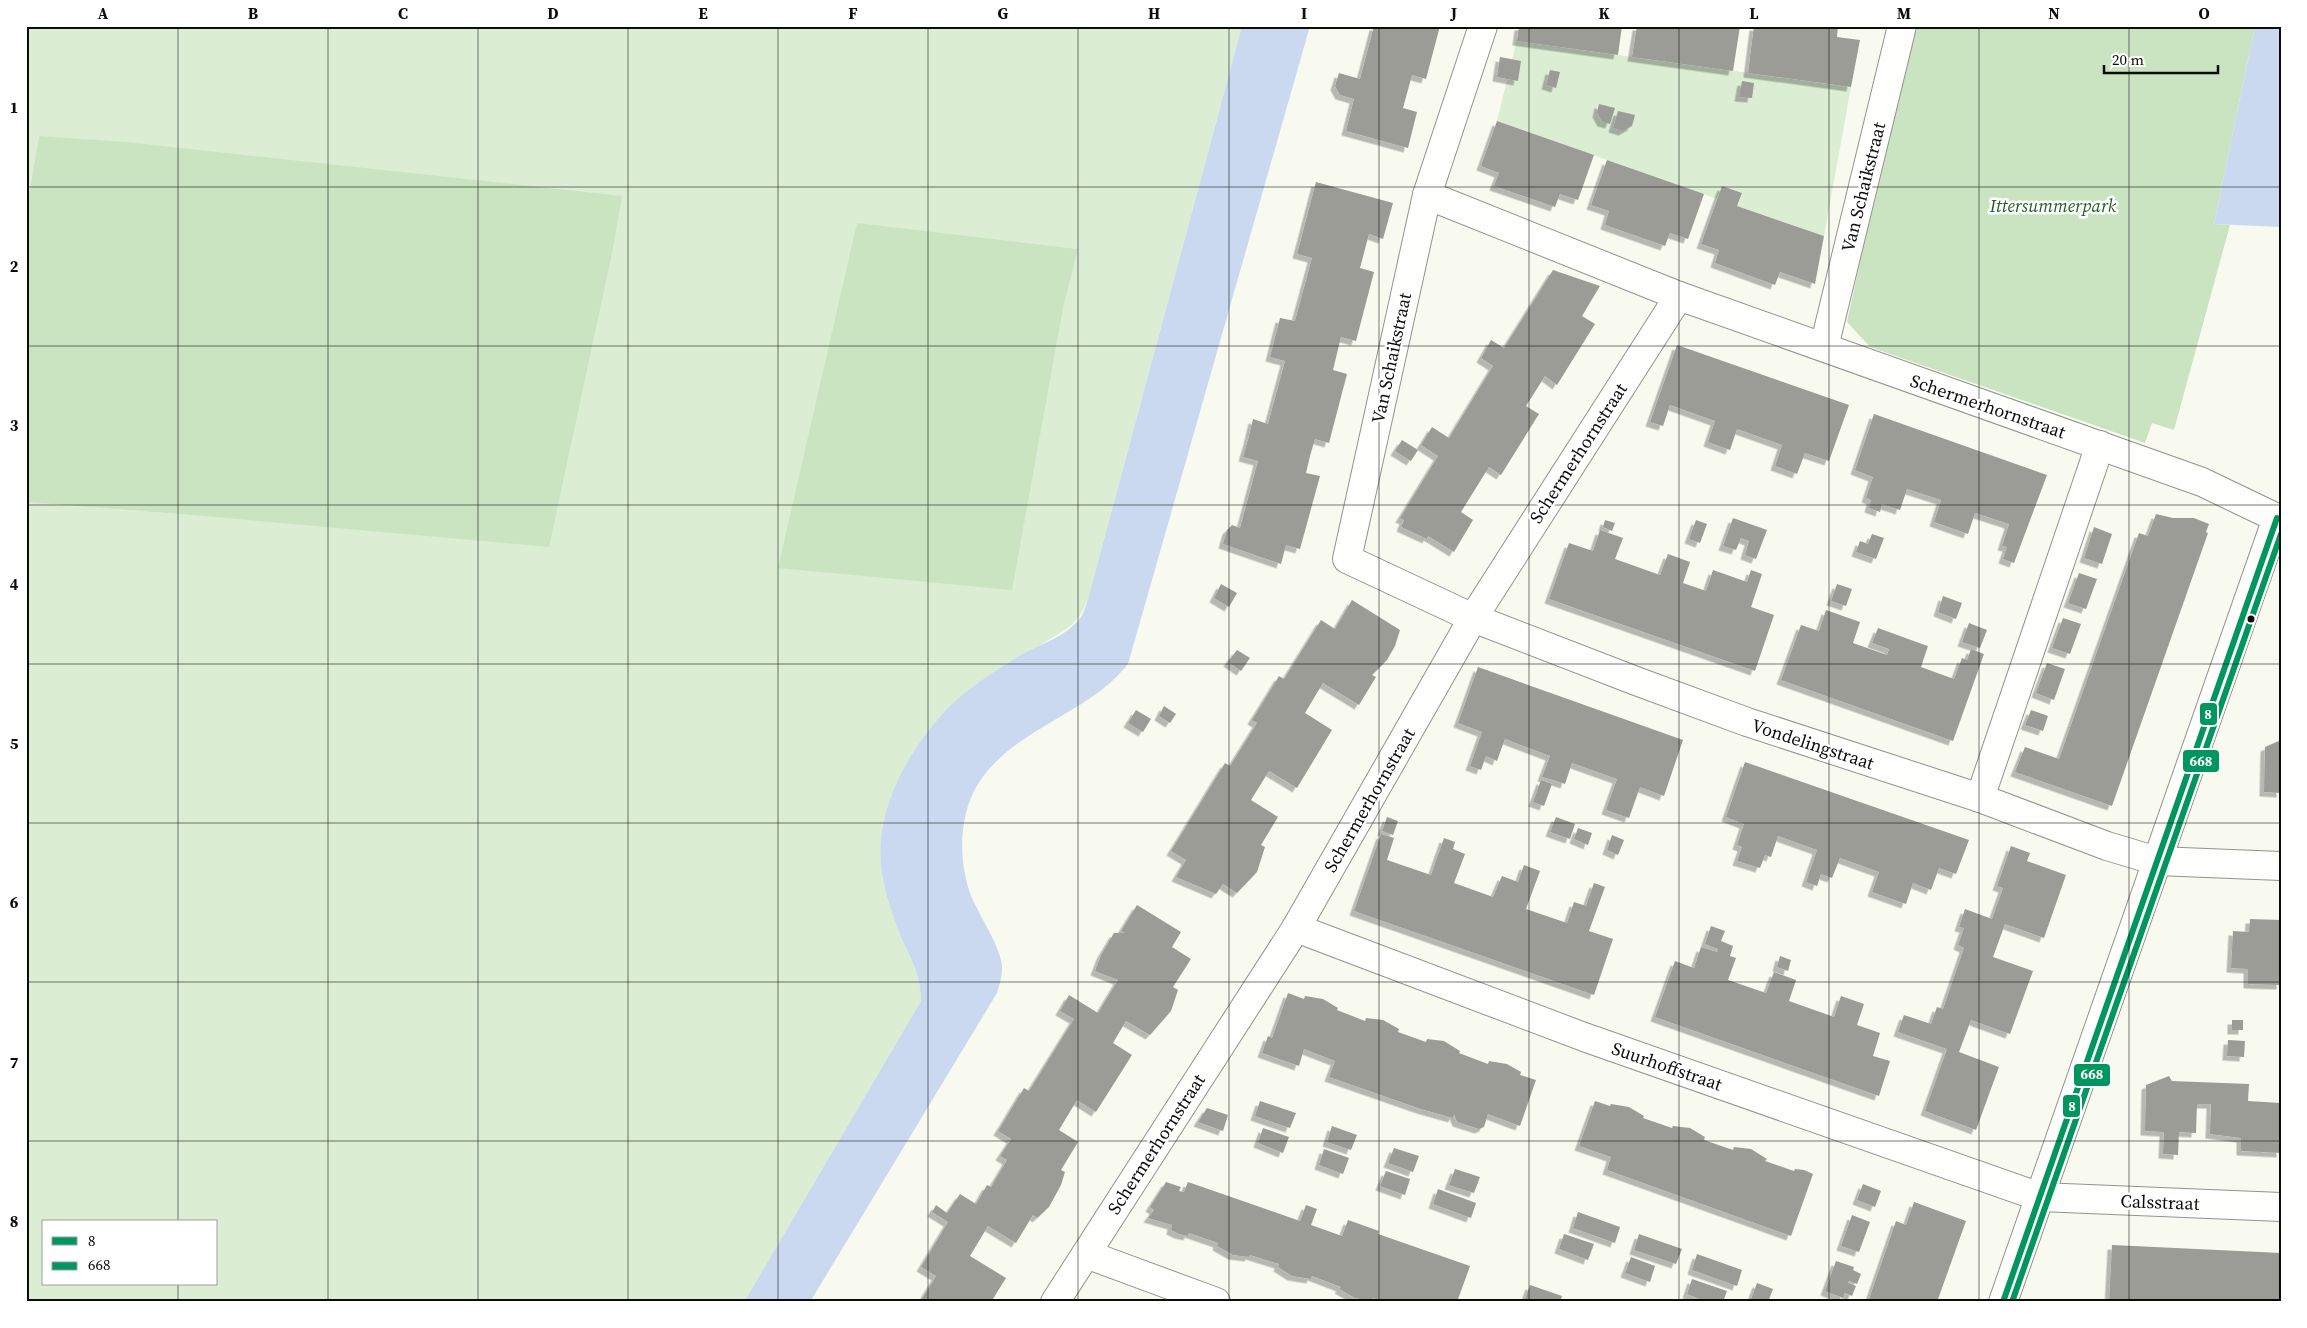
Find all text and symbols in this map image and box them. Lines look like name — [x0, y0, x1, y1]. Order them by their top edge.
text: A — [98, 2, 109, 24]
text: B — [248, 2, 259, 24]
text: C — [398, 2, 408, 24]
text: D — [547, 2, 559, 24]
text: E — [698, 2, 708, 24]
text: F — [848, 2, 858, 24]
text: G — [998, 2, 1009, 24]
text: H — [1148, 2, 1160, 24]
text: I — [1301, 2, 1307, 24]
text: J — [1450, 2, 1457, 24]
text: K — [1598, 2, 1610, 24]
text: L — [1749, 2, 1759, 24]
text: M — [1897, 2, 1911, 24]
text: N — [2048, 2, 2060, 24]
text: O — [2198, 2, 2210, 24]
scale bar — [2104, 42, 2218, 74]
text: 20 m — [2112, 49, 2144, 70]
text: 1 — [10, 96, 18, 118]
street label: Van Schaikstraat — [1835, 119, 1891, 255]
park label: Ittersummerpark — [1989, 193, 2117, 218]
text: 2 — [10, 255, 19, 277]
street label: Van Schaikstraat — [1365, 290, 1417, 426]
street label: Schermerhornstraat — [1907, 368, 2069, 444]
street label: Schermerhornstraat — [1523, 378, 1633, 528]
text: 3 — [10, 414, 19, 436]
text: 4 — [10, 573, 19, 595]
unlabelled marker — [2246, 614, 2256, 624]
line badge: 8 — [2199, 702, 2218, 726]
text: 8 — [2204, 704, 2212, 724]
street label: Vondelingstraat — [1749, 712, 1877, 776]
street label: Schermerhornstraat — [1317, 723, 1421, 877]
text: 5 — [10, 732, 19, 754]
line badge: 668 — [2182, 749, 2220, 773]
text: 668 — [2190, 751, 2212, 771]
text: 6 — [10, 891, 19, 913]
street label: Suurhoffstraat — [1608, 1035, 1726, 1097]
text: 7 — [10, 1051, 19, 1073]
line badge: 668 — [2073, 1063, 2111, 1087]
text: 668 — [2081, 1064, 2103, 1084]
street label: Schermerhornstraat — [1101, 1069, 1211, 1219]
line badge: 8 — [2062, 1094, 2081, 1118]
text: 8 — [2068, 1096, 2076, 1116]
street label: Calsstraat — [2120, 1188, 2200, 1216]
text: 8 — [10, 1210, 18, 1232]
legend — [42, 1220, 218, 1286]
text: 8 — [88, 1230, 96, 1251]
text: 668 — [88, 1254, 111, 1275]

